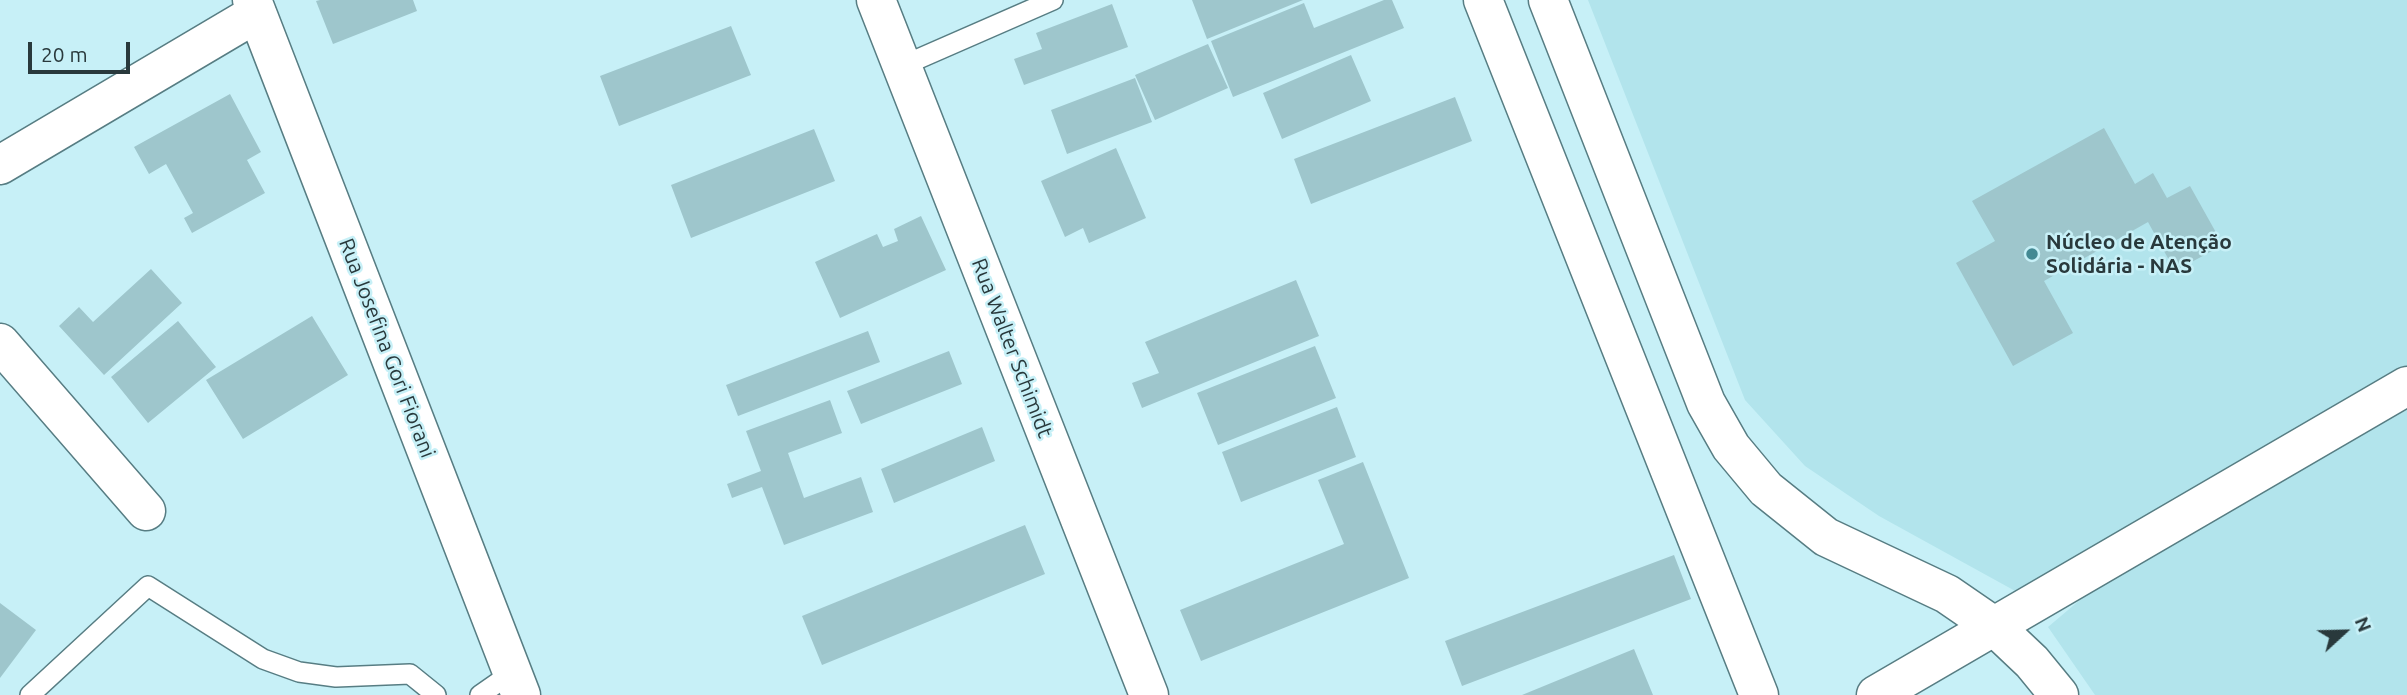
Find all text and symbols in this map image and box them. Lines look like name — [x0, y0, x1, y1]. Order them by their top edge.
scale bar — [32, 28, 133, 72]
text: 20 m — [41, 42, 88, 66]
place label: Núcleo de Atenção Solidária - NAS — [2046, 229, 2232, 279]
street label: Rua Josefina Gori Fiorani — [333, 235, 441, 461]
marker: Núcleo de Atenção Solidária - NAS — [2024, 246, 2040, 262]
street label: Rua Walter Schimidt — [966, 255, 1058, 441]
north arrow — [2309, 597, 2379, 667]
text: N — [2351, 613, 2376, 635]

